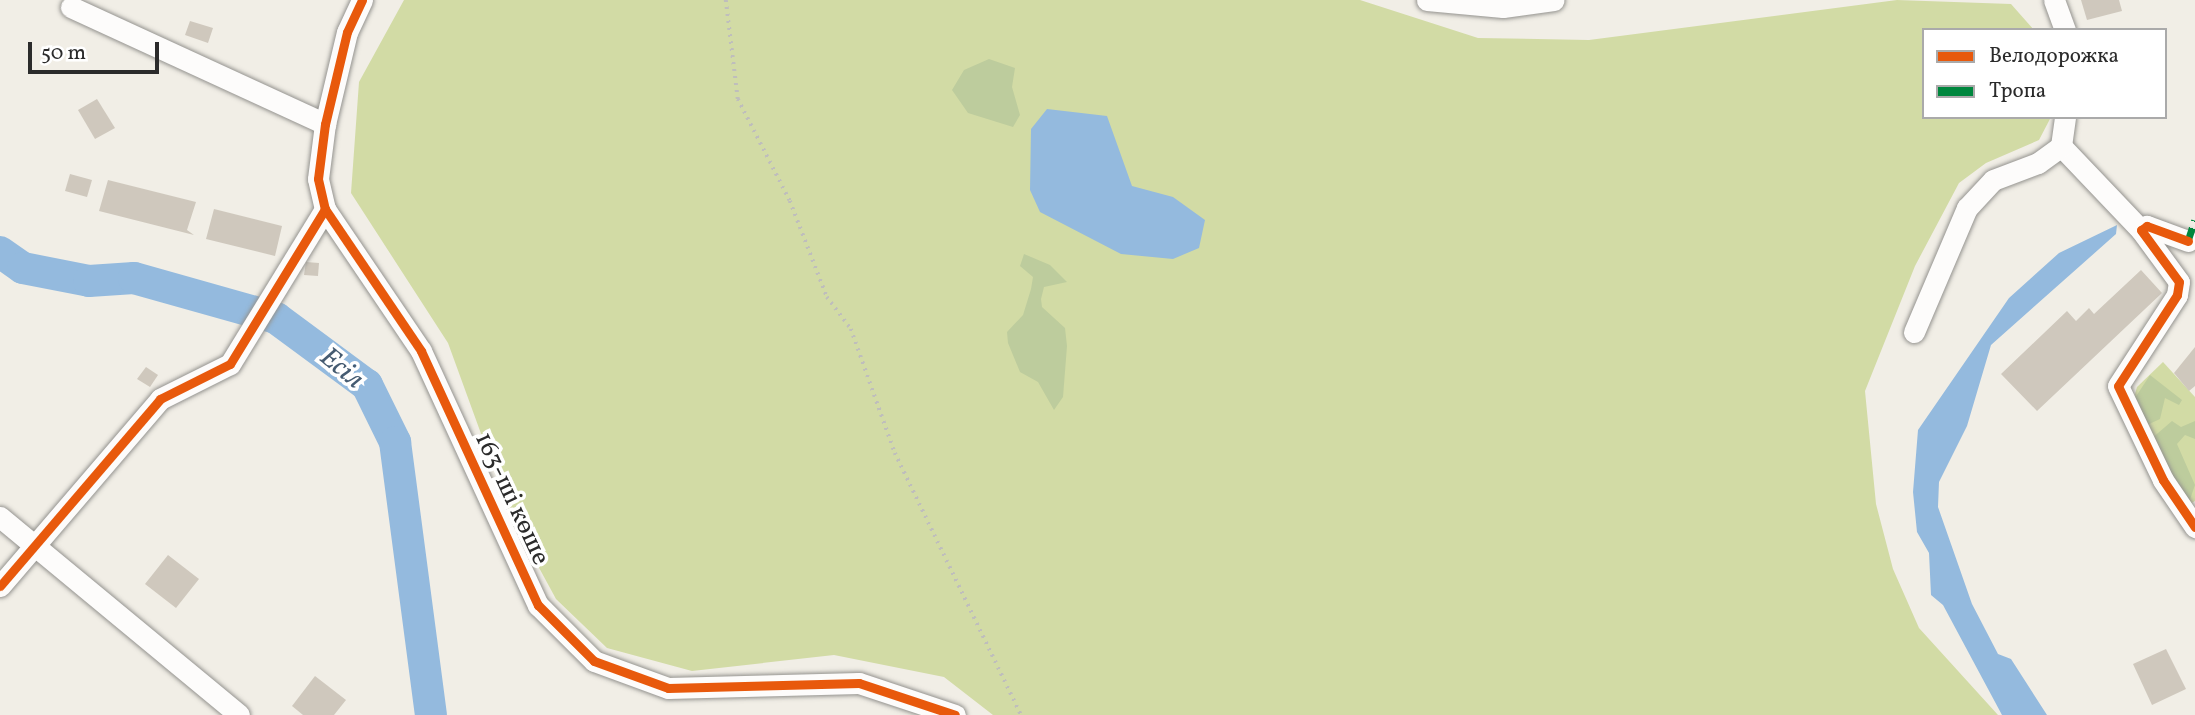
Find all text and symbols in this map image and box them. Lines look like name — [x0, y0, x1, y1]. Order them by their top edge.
scale bar — [32, 28, 163, 72]
legend — [1922, 28, 2167, 119]
text: 50 m — [41, 39, 86, 68]
text: Велодорожка — [1989, 42, 2119, 71]
text: Тропа — [1989, 77, 2046, 106]
water label: Есіл — [312, 341, 370, 397]
street label: 163-ші көше — [467, 428, 555, 570]

